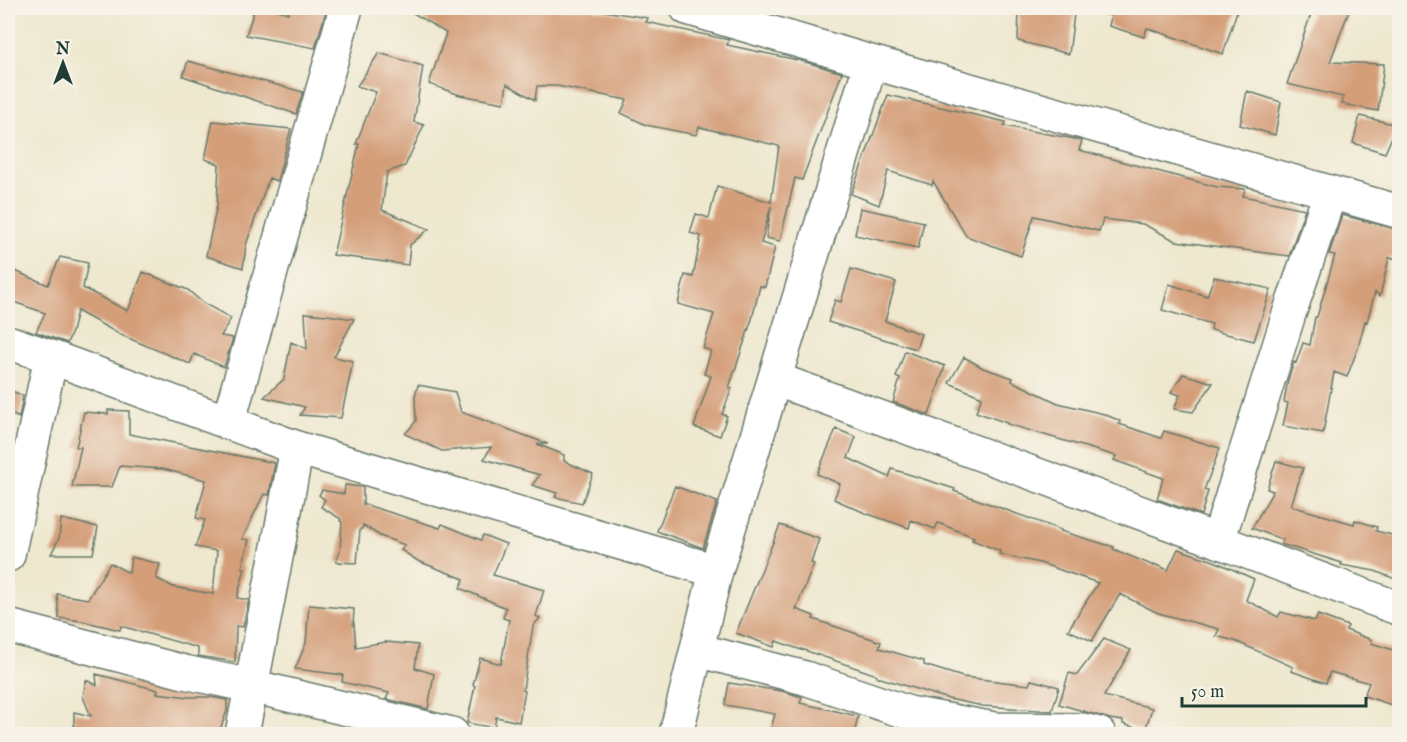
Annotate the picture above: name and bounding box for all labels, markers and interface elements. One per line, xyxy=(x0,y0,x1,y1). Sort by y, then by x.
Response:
north arrow xyxy=(33,33,93,93)
text: N xyxy=(55,40,70,60)
scale bar xyxy=(1182,670,1366,708)
text: 50 m xyxy=(1191,681,1224,704)

